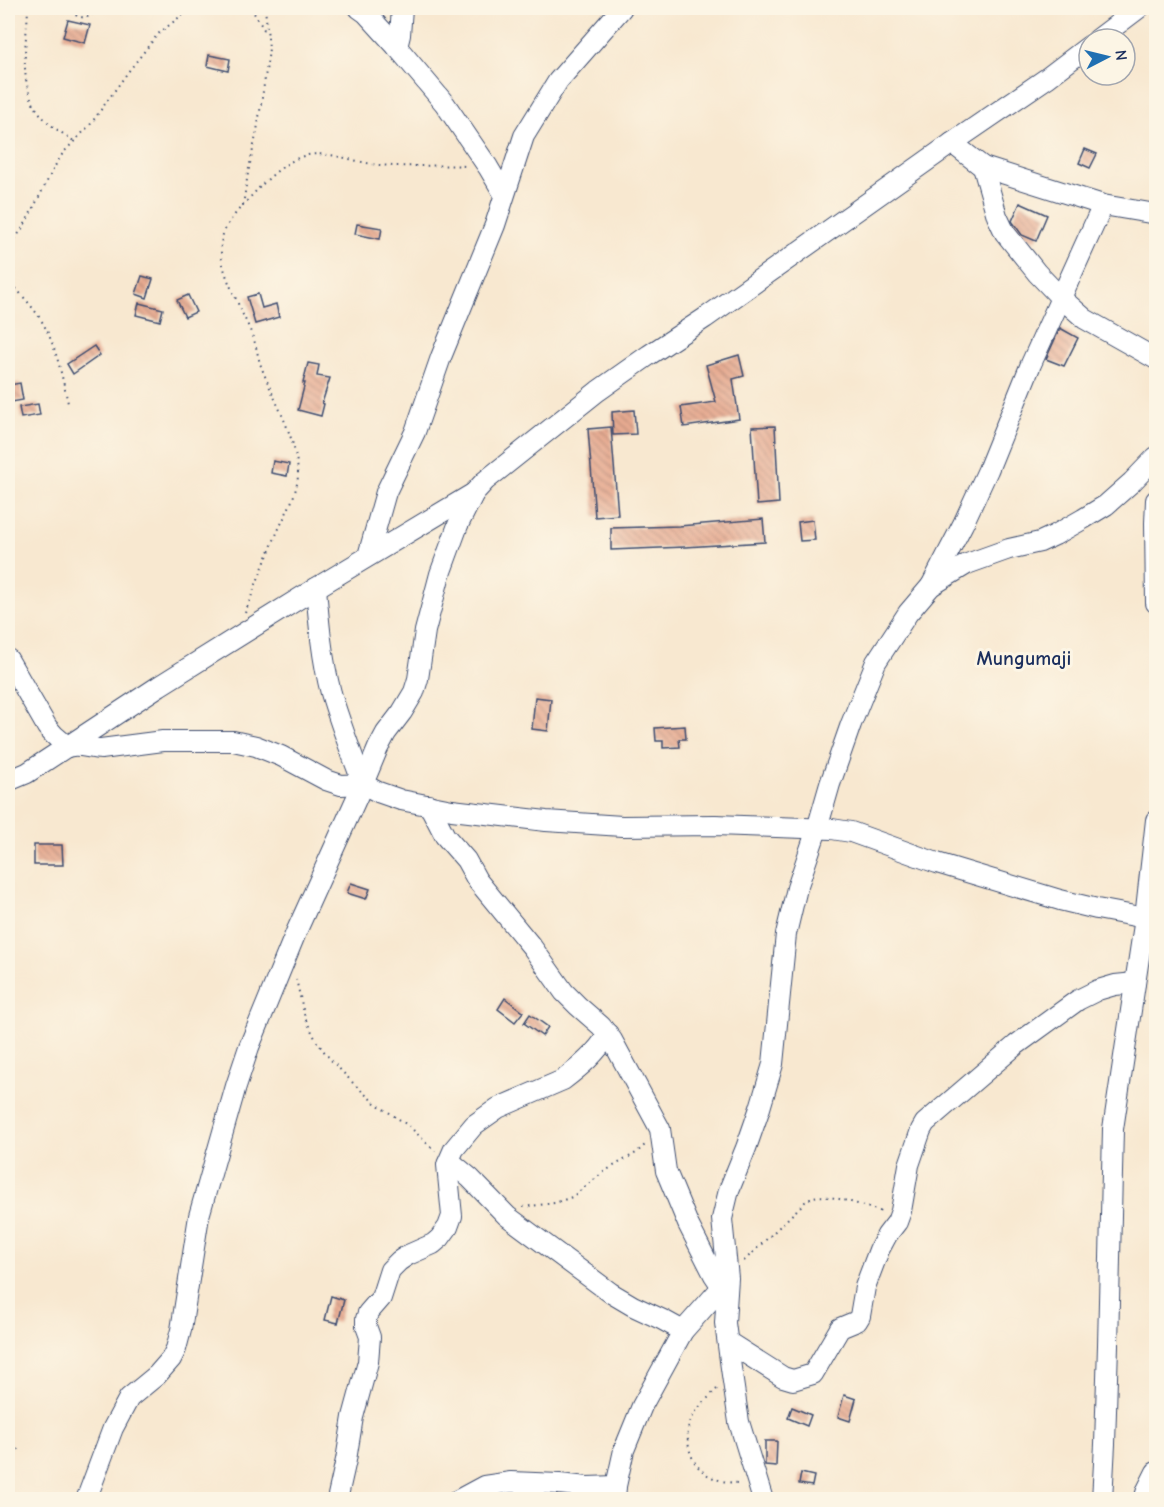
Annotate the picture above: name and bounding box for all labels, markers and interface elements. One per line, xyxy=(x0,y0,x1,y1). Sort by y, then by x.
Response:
north arrow xyxy=(1077,27,1137,87)
text: N xyxy=(1111,49,1130,62)
district label: Mungumaji xyxy=(977,647,1071,670)

